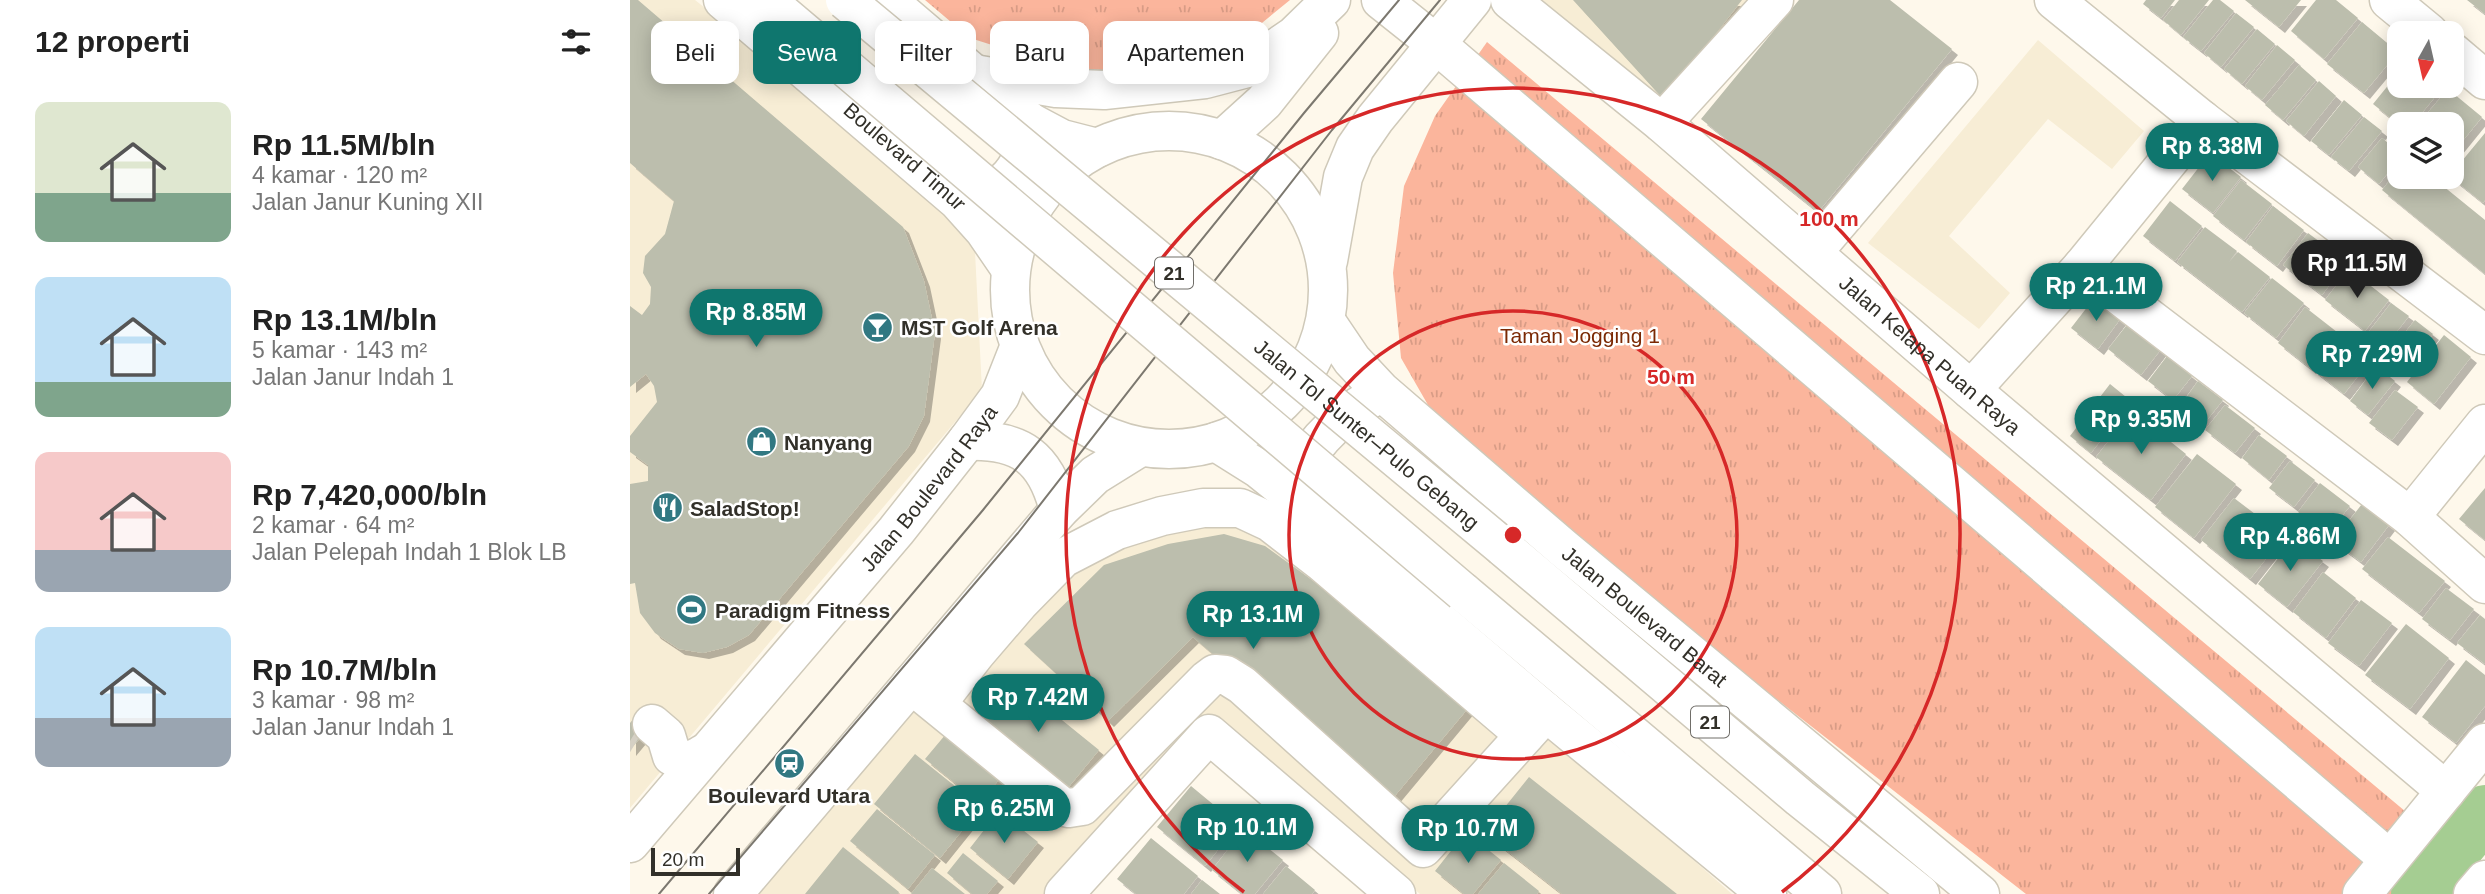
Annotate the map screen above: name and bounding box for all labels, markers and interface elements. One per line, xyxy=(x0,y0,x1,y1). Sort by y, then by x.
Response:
chip: Beli xyxy=(651,21,739,84)
chip: Sewa xyxy=(753,21,861,84)
chip: Filter xyxy=(875,21,976,84)
chip: Baru xyxy=(990,21,1089,84)
chip: Apartemen xyxy=(1103,21,1269,84)
north arrow xyxy=(2387,21,2464,98)
map controls xyxy=(2387,21,2464,189)
icon: filters xyxy=(557,23,595,61)
text: 12 properti xyxy=(35,25,190,58)
street label: Boulevard Timur xyxy=(840,98,971,214)
button: layers xyxy=(2387,112,2464,189)
pin: Rp 8.38M xyxy=(2140,124,2284,183)
text: Rp 11.5M/bln xyxy=(252,128,435,161)
icon: home xyxy=(91,130,175,214)
text: Rp 8.38M xyxy=(2162,133,2262,159)
text: 4 kamar · 120 m² xyxy=(252,162,427,188)
text: Jalan Janur Kuning XII xyxy=(252,189,483,215)
text: 100 m xyxy=(1799,207,1859,230)
pin: Rp 11.5M xyxy=(2285,240,2429,300)
text: Rp 11.5M xyxy=(2307,250,2407,276)
road number: 21 xyxy=(1155,258,1193,288)
pin: Rp 21.1M xyxy=(2024,264,2168,323)
street label: Jalan Kelapa Puan Raya xyxy=(1835,270,2026,439)
text: Rp 21.1M xyxy=(2046,273,2146,299)
pin: Rp 8.85M xyxy=(684,290,828,349)
text: Rp 8.85M xyxy=(706,299,806,325)
text: Rp 13.1M/bln xyxy=(252,303,437,336)
icon: home xyxy=(91,305,175,389)
bar icon: MST Golf Arena xyxy=(861,310,895,344)
place label: MST Golf Arena xyxy=(901,316,1058,339)
park label: Taman Jogging 1 xyxy=(1500,324,1660,347)
pin: Rp 7.29M xyxy=(2300,332,2444,391)
street label: Jalan Tol Sunter–Pulo Gebang xyxy=(1250,334,1484,534)
text: 5 kamar · 143 m² xyxy=(252,337,427,363)
text: Rp 7.29M xyxy=(2322,341,2422,367)
text: Jalan Janur Indah 1 xyxy=(252,364,454,390)
text: 50 m xyxy=(1647,365,1695,388)
pin: Rp 9.35M xyxy=(2069,396,2213,456)
street label: Jalan Boulevard Raya xyxy=(856,400,1001,576)
text: Rp 9.35M xyxy=(2091,406,2191,432)
shop icon: Nanyang xyxy=(744,425,778,459)
place label: Nanyang xyxy=(784,431,873,454)
text: Rp 7,420,000/bln xyxy=(252,478,487,511)
icon: home xyxy=(91,480,175,564)
restaurant icon: SaladStop! xyxy=(650,491,684,525)
place label: SaladStop! xyxy=(690,497,800,520)
text: 2 kamar · 64 m² xyxy=(252,512,414,538)
pin: Rp 4.86M xyxy=(2218,514,2362,573)
centre of rings xyxy=(1501,523,1525,547)
text: Rp 4.86M xyxy=(2240,523,2340,549)
text: Jalan Pelepah Indah 1 Blok LB xyxy=(252,539,567,565)
street label: Jalan Boulevard Barat xyxy=(1558,541,1732,691)
pin: Rp 13.1M xyxy=(1181,592,1325,651)
sports icon: Paradigm Fitness xyxy=(675,593,709,627)
place label: Paradigm Fitness xyxy=(715,599,890,622)
text: Rp 13.1M xyxy=(1203,601,1303,627)
text: Rp 10.7M/bln xyxy=(252,653,437,686)
icon: home xyxy=(91,655,175,739)
pin: Rp 7.42M xyxy=(966,674,1110,734)
text: Rp 7.42M xyxy=(988,684,1088,710)
text: 3 kamar · 98 m² xyxy=(252,687,414,713)
road number: 21 xyxy=(1691,706,1729,737)
text: Jalan Janur Indah 1 xyxy=(252,714,454,740)
station icon: Boulevard Utara xyxy=(772,746,806,780)
place label: Boulevard Utara xyxy=(708,784,870,807)
pin: Rp 6.25M xyxy=(932,786,1076,845)
text: Rp 6.25M xyxy=(954,795,1054,821)
pin: Rp 10.1M xyxy=(1175,804,1319,864)
pin: Rp 10.7M xyxy=(1396,806,1540,865)
text: Rp 10.1M xyxy=(1197,814,1297,840)
text: Rp 10.7M xyxy=(1418,815,1518,841)
scale bar xyxy=(651,845,740,877)
text: 20 m xyxy=(662,849,704,870)

